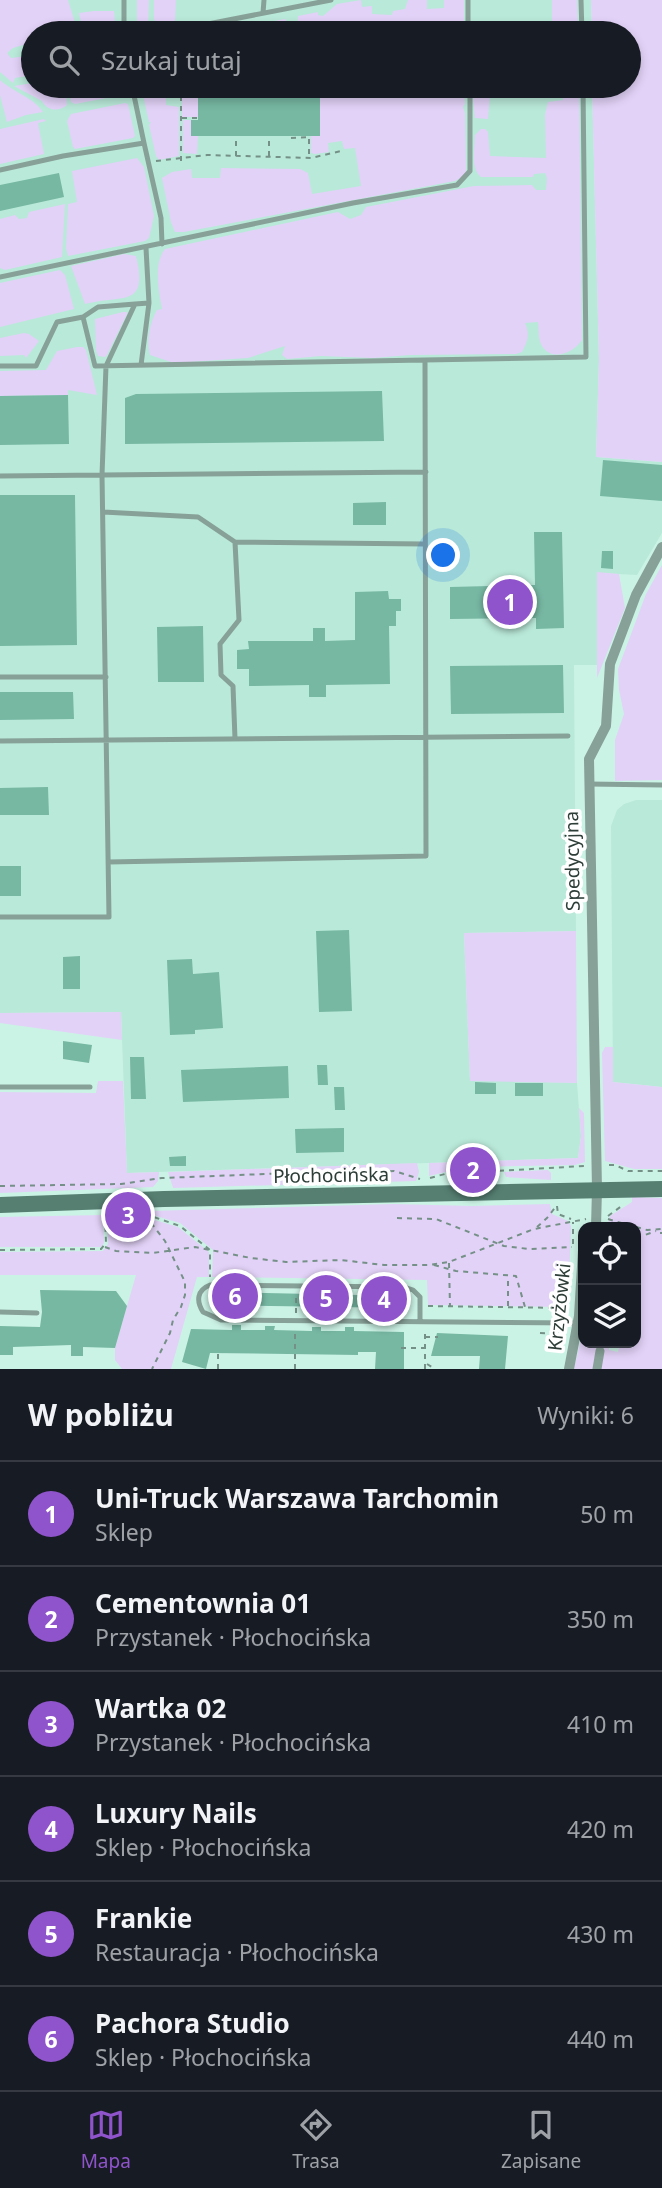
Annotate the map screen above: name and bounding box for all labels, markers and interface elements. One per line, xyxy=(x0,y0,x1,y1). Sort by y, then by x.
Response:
search box xyxy=(21,21,641,98)
icon: search xyxy=(45,41,83,79)
text: Szukaj tutaj xyxy=(101,42,242,78)
your location xyxy=(426,538,460,572)
pin: 1 xyxy=(487,576,533,628)
street label: Spedycyjna xyxy=(558,811,586,911)
pin: 2 xyxy=(450,1144,496,1196)
street label: Płochocińska xyxy=(273,1161,389,1189)
pin: 3 xyxy=(105,1189,151,1241)
map controls xyxy=(578,1222,641,1348)
button: locate xyxy=(578,1222,641,1285)
street label: Krzyżówki xyxy=(541,1262,577,1352)
pin: 6 xyxy=(212,1270,258,1322)
pin: 5 xyxy=(303,1272,349,1324)
pin: 4 xyxy=(361,1273,407,1325)
button: layers xyxy=(578,1285,641,1348)
text: W pobliżu xyxy=(28,1394,174,1435)
text: Wyniki: 6 xyxy=(537,1399,634,1431)
text: Uni-Truck Warszawa Tarchomin xyxy=(95,1480,499,1516)
text: 1 xyxy=(44,1498,58,1530)
text: 50 m xyxy=(580,1498,634,1530)
text: Sklep xyxy=(95,1516,153,1548)
text: Cementownia 01 xyxy=(95,1585,311,1621)
text: 2 xyxy=(44,1603,58,1635)
text: 350 m xyxy=(567,1603,634,1635)
text: Przystanek · Płochocińska xyxy=(95,1621,371,1653)
text: Wartka 02 xyxy=(95,1690,226,1726)
text: 3 xyxy=(44,1708,58,1740)
text: 410 m xyxy=(567,1708,634,1740)
text: Przystanek · Płochocińska xyxy=(95,1726,371,1758)
text: Luxury Nails xyxy=(95,1795,257,1831)
text: 4 xyxy=(44,1813,58,1845)
text: 420 m xyxy=(567,1813,634,1845)
text: Sklep · Płochocińska xyxy=(95,1831,311,1863)
text: Frankie xyxy=(95,1900,192,1936)
text: 5 xyxy=(44,1918,58,1950)
text: 430 m xyxy=(567,1918,634,1950)
text: Restauracja · Płochocińska xyxy=(95,1936,379,1968)
text: Pachora Studio xyxy=(95,2005,290,2041)
text: 6 xyxy=(44,2023,58,2055)
text: 440 m xyxy=(567,2023,634,2055)
text: Sklep · Płochocińska xyxy=(95,2041,311,2073)
tab: Mapa xyxy=(81,2106,131,2174)
tab: Trasa xyxy=(292,2106,340,2174)
tab: Zapisane xyxy=(501,2106,581,2174)

